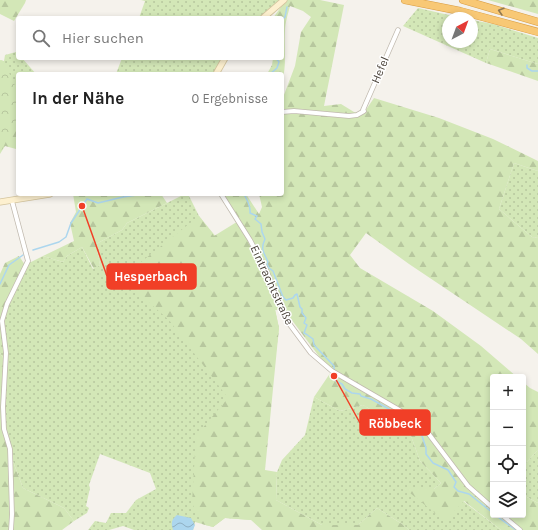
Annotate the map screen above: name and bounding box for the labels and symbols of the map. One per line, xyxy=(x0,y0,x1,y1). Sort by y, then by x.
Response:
one-way arrow xyxy=(497,7,504,15)
north arrow xyxy=(442,12,478,48)
street label: Hefel xyxy=(368,54,392,86)
street label: Eintrachtstraße xyxy=(247,243,297,327)
callout: Hesperbach xyxy=(107,264,196,289)
text: Hesperbach xyxy=(114,269,188,284)
callout: Röbbeck xyxy=(360,410,430,435)
text: Röbbeck xyxy=(368,416,422,431)

